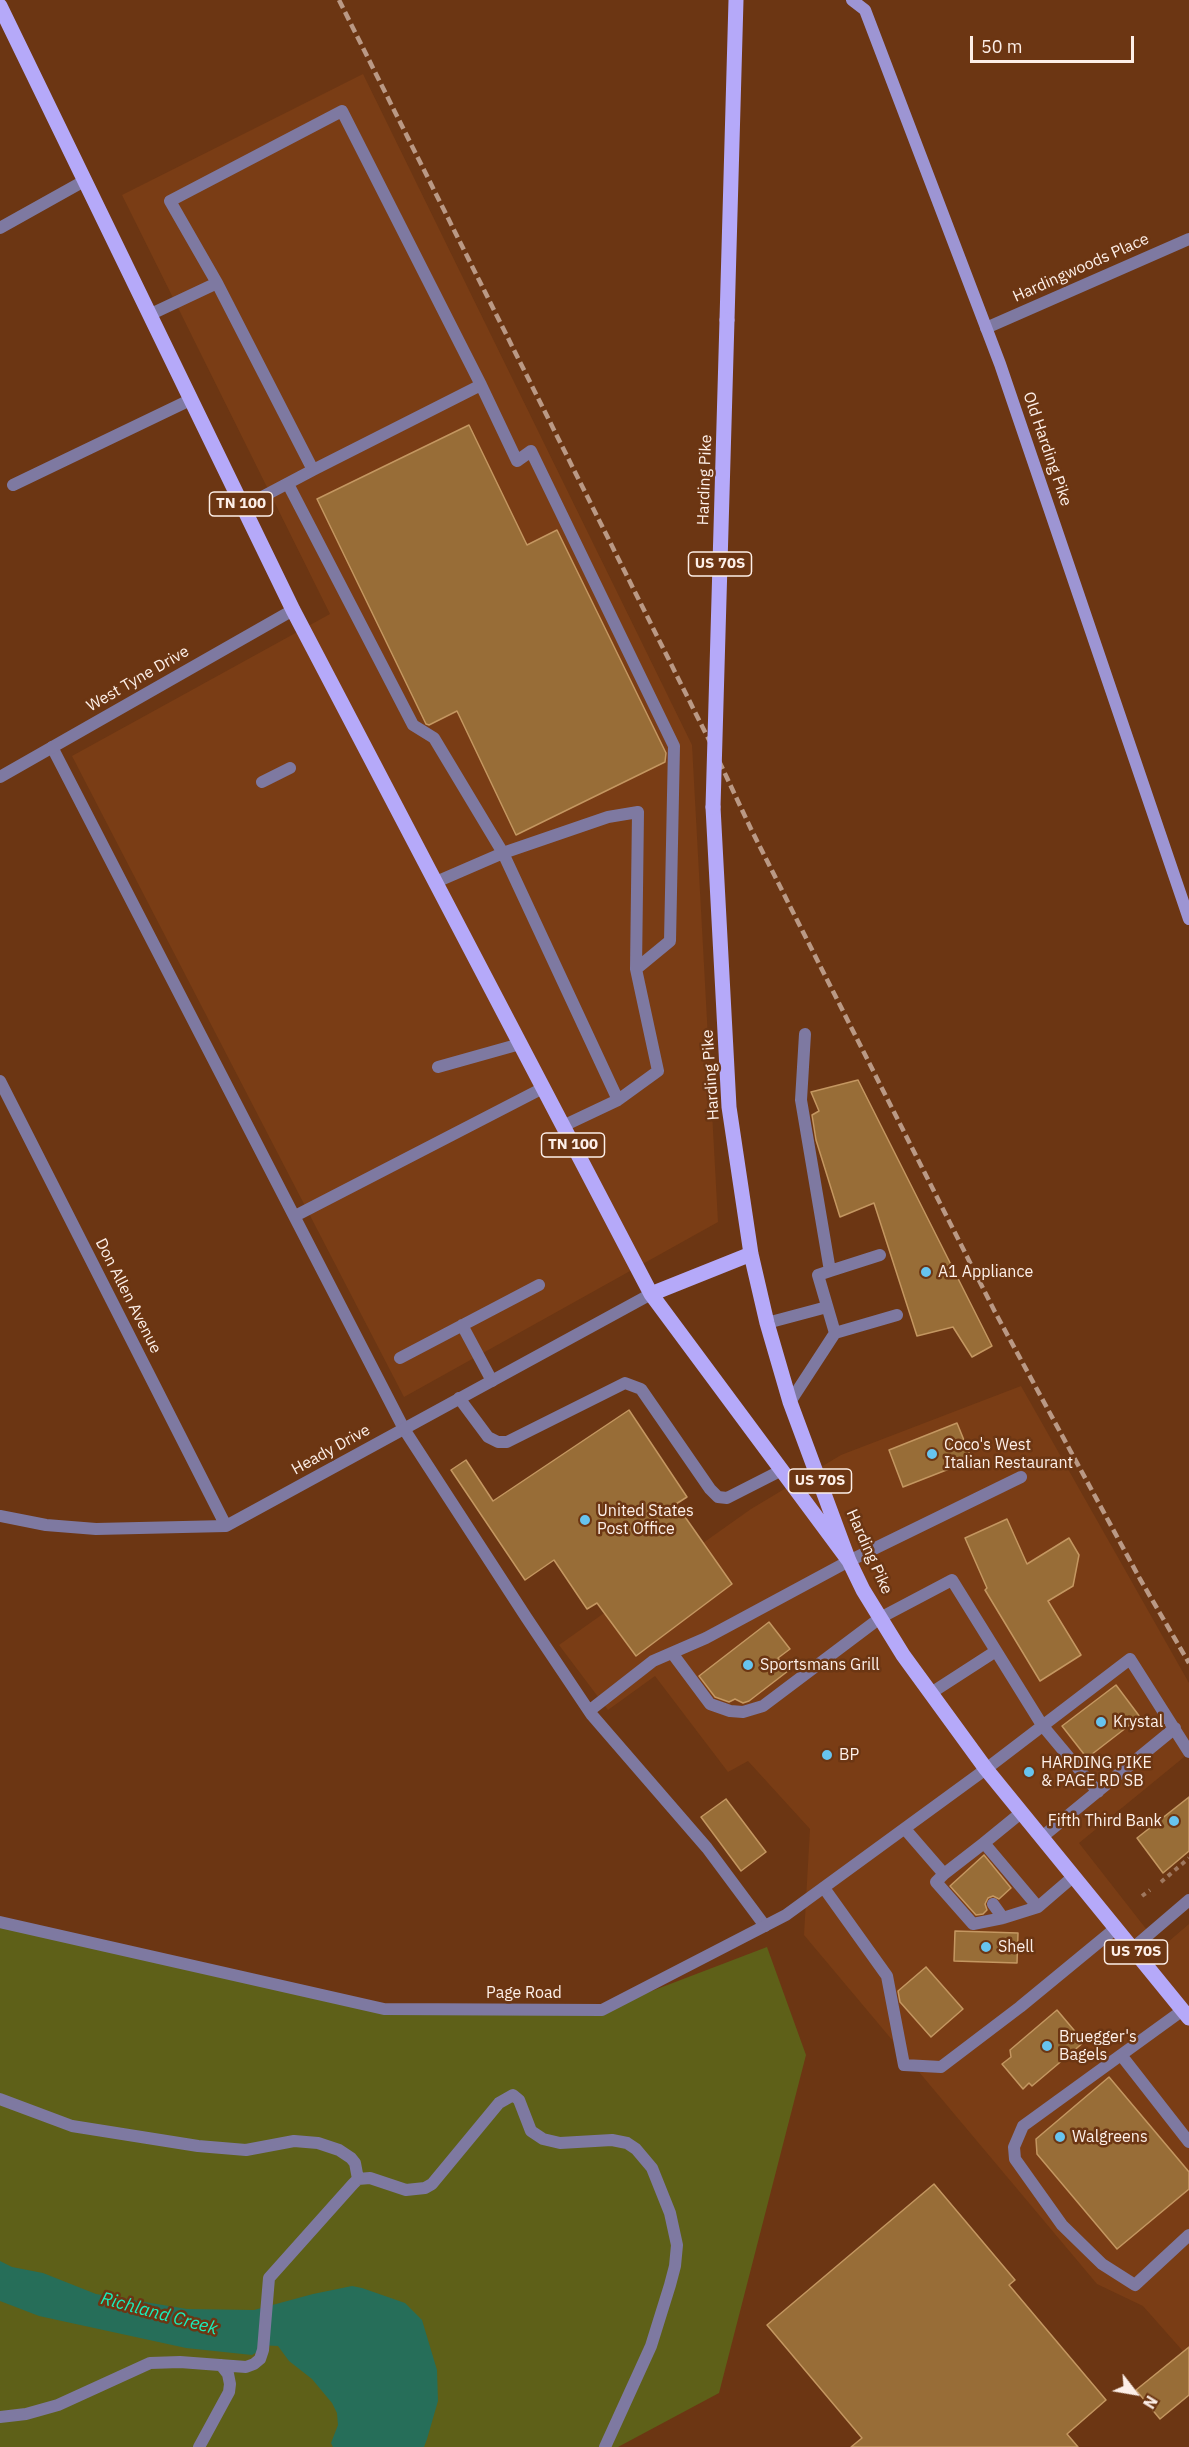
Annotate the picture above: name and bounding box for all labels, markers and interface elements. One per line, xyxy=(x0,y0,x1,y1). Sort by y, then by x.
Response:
scale bar xyxy=(973,24,1136,62)
text: 50 m xyxy=(981,35,1023,58)
street label: Hardingwoods Place xyxy=(1010,229,1152,307)
street label: Old Harding Pike xyxy=(1018,389,1076,509)
street label: Harding Pike xyxy=(694,434,716,526)
road number: TN 100 xyxy=(210,492,272,516)
road number: US 70S xyxy=(688,552,752,576)
street label: West Tyne Drive xyxy=(83,642,193,716)
street label: Harding Pike xyxy=(698,1029,724,1121)
road number: TN 100 xyxy=(542,1133,604,1157)
street label: Don Allen Avenue xyxy=(91,1235,165,1357)
place label: A1 Appliance xyxy=(938,1262,1033,1282)
marker: A1 Appliance xyxy=(919,1265,933,1279)
street label: Heady Drive xyxy=(288,1421,374,1479)
place label: Coco's West Italian Restaurant xyxy=(944,1435,1073,1473)
marker: Coco's West Italian Restaurant xyxy=(925,1447,939,1461)
road number: US 70S xyxy=(788,1469,852,1493)
place label: United States Post Office xyxy=(597,1501,694,1539)
street label: Harding Pike xyxy=(842,1507,896,1597)
marker: United States Post Office xyxy=(578,1513,592,1527)
place label: Sportsmans Grill xyxy=(760,1655,880,1675)
marker: Sportsmans Grill xyxy=(741,1658,755,1672)
place label: Krystal xyxy=(1113,1712,1163,1732)
marker: Krystal xyxy=(1094,1715,1108,1729)
place label: BP xyxy=(839,1745,859,1765)
marker: BP xyxy=(820,1748,834,1762)
place label: HARDING PIKE & PAGE RD SB xyxy=(1041,1753,1152,1791)
marker: HARDING PIKE & PAGE RD SB xyxy=(1022,1765,1036,1779)
place label: Fifth Third Bank xyxy=(1048,1811,1162,1831)
marker: Fifth Third Bank xyxy=(1167,1814,1181,1828)
place label: Shell xyxy=(998,1937,1034,1957)
marker: Shell xyxy=(979,1940,993,1954)
road number: US 70S xyxy=(1104,1940,1168,1964)
street label: Page Road xyxy=(486,1983,562,2003)
place label: Bruegger's Bagels xyxy=(1059,2027,1137,2065)
marker: Bruegger's Bagels xyxy=(1040,2039,1054,2053)
place label: Walgreens xyxy=(1072,2127,1148,2147)
marker: Walgreens xyxy=(1053,2130,1067,2144)
water label: Richland Creek xyxy=(98,2288,220,2340)
north arrow xyxy=(1105,2363,1165,2423)
text: N xyxy=(1139,2392,1162,2412)

